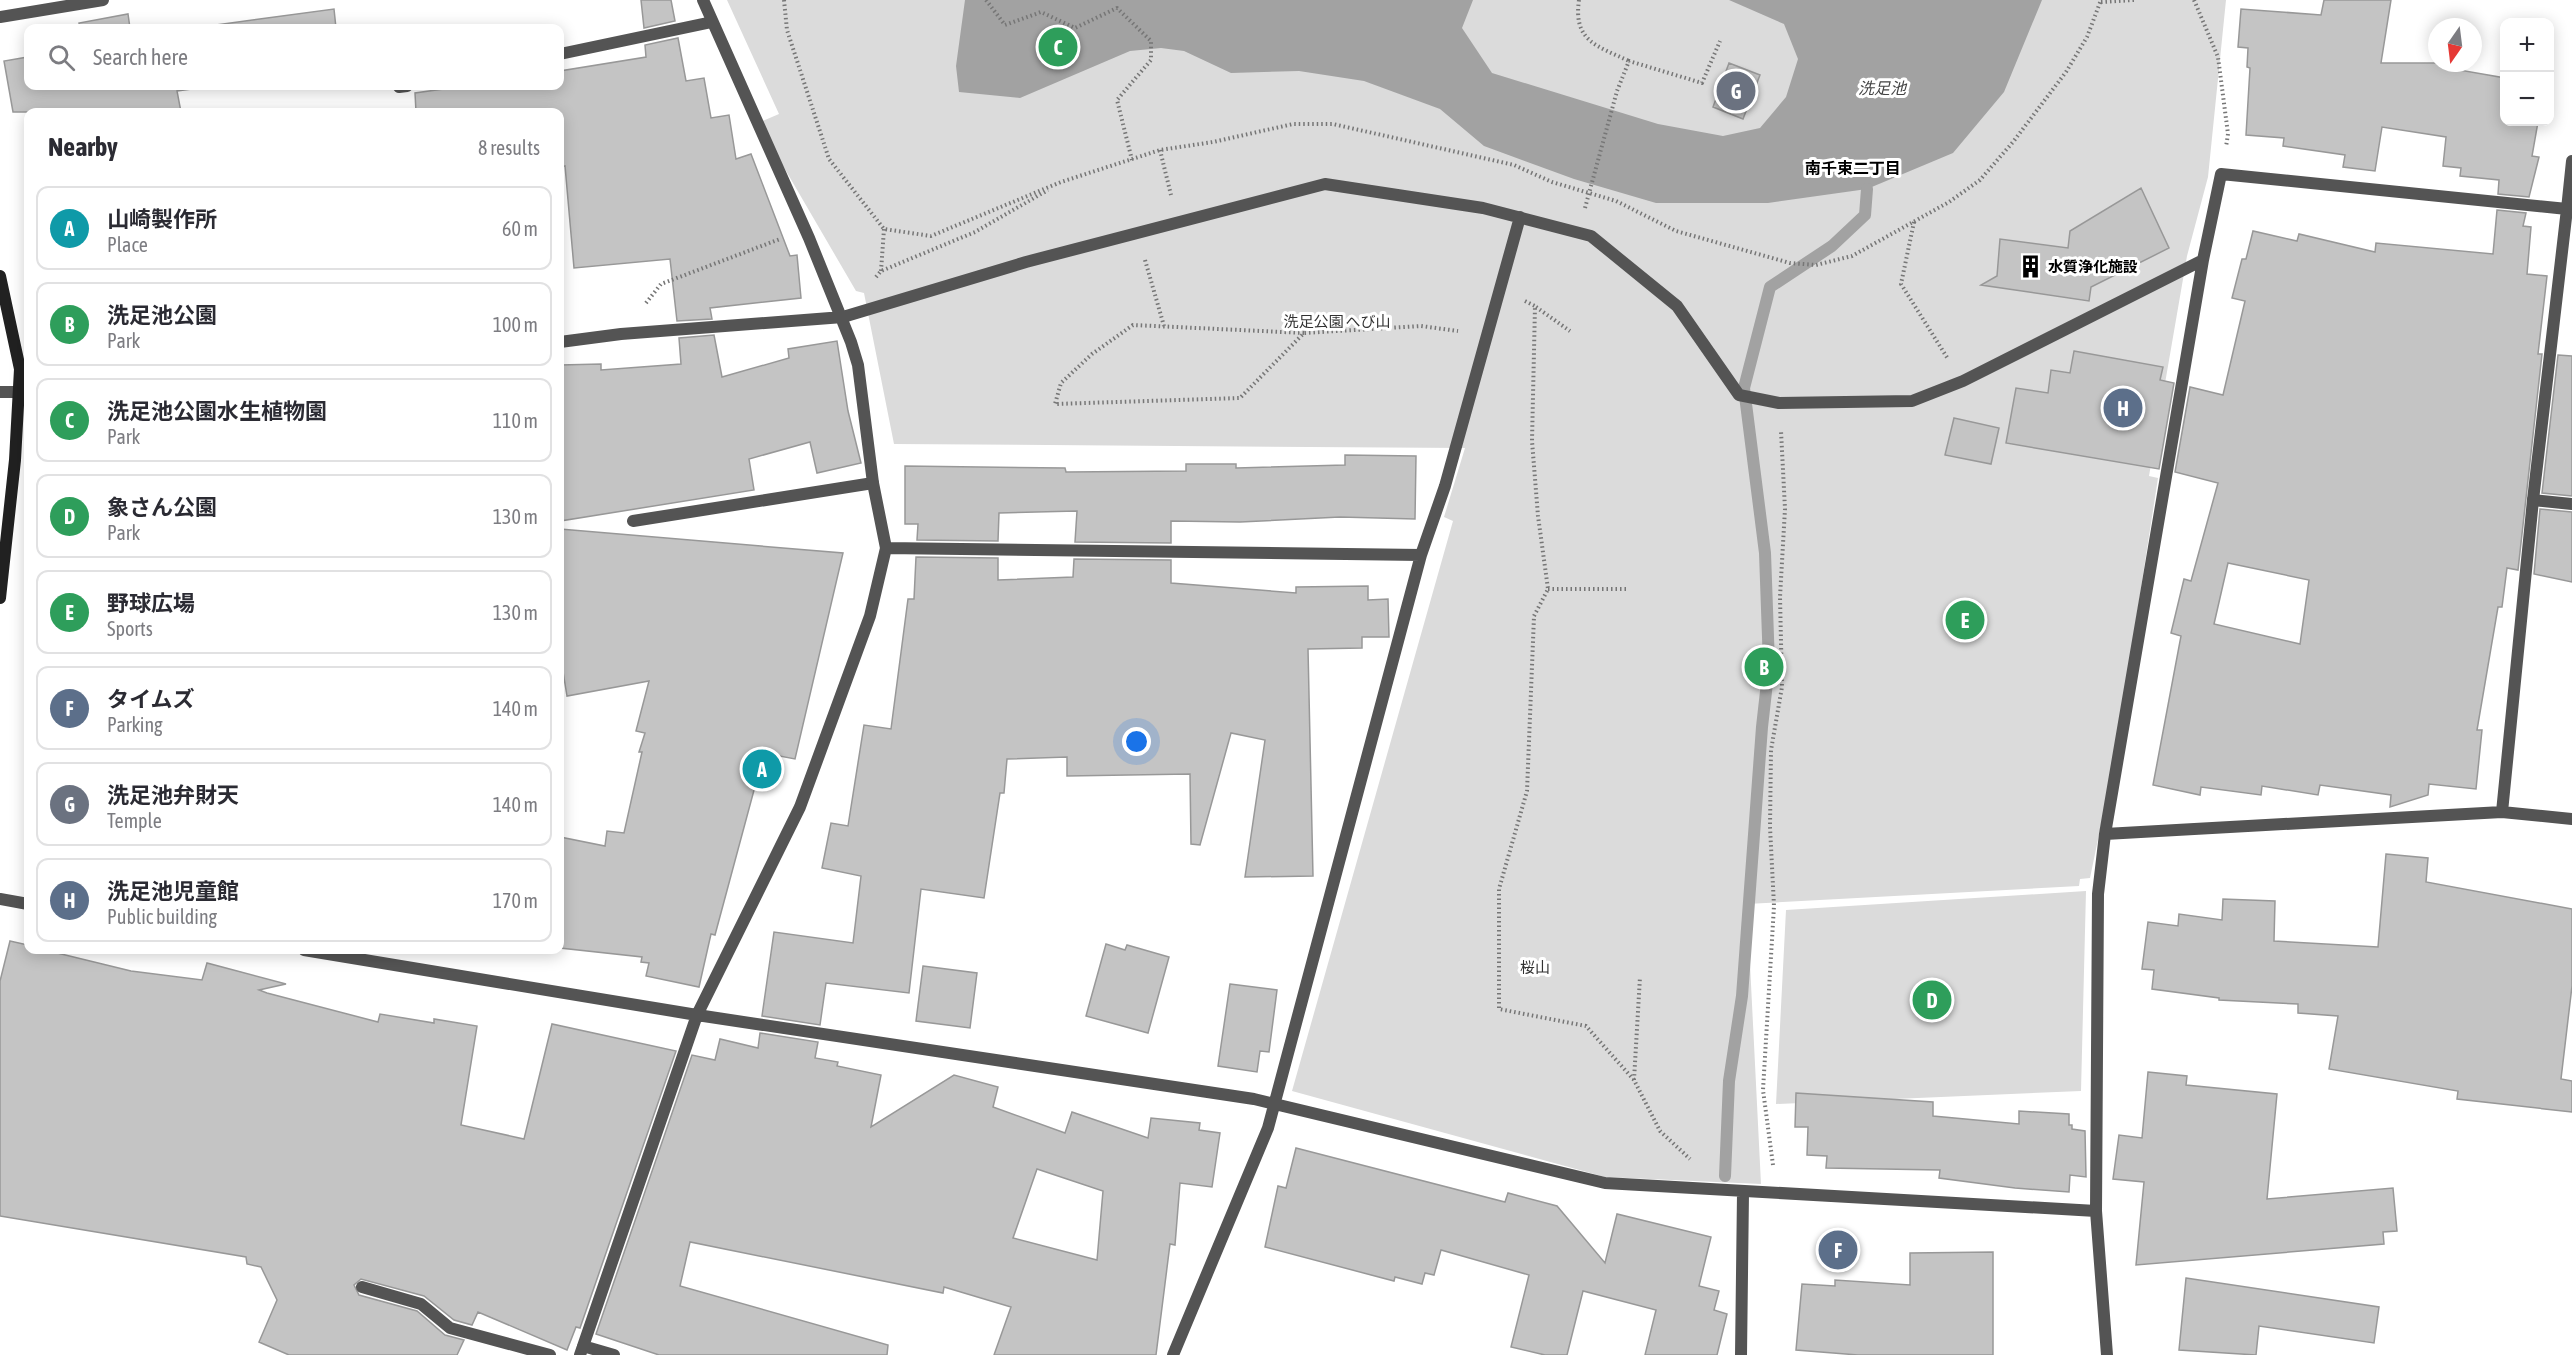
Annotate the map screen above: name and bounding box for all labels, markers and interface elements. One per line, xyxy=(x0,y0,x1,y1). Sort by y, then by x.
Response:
north arrow xyxy=(2428,18,2482,72)
map controls xyxy=(2500,18,2554,126)
button: + xyxy=(2500,18,2554,72)
search box xyxy=(24,24,564,90)
pin: C xyxy=(1038,24,1078,70)
icon: search xyxy=(45,41,78,74)
text: Search here xyxy=(93,44,188,70)
pin: G xyxy=(1716,68,1756,113)
button: − xyxy=(2500,72,2554,126)
water label: 洗足池 xyxy=(1858,79,1908,97)
text: Nearby xyxy=(48,132,118,162)
text: 8 results xyxy=(478,136,540,159)
district label: 南千束二丁目 xyxy=(1805,159,1901,177)
text: 山崎製作所 xyxy=(107,206,217,232)
text: A xyxy=(65,217,74,240)
text: 60 m xyxy=(502,217,538,240)
text: Place xyxy=(107,233,148,256)
building icon: 水質浄化施設 xyxy=(2017,254,2043,280)
place label: 水質浄化施設 xyxy=(2048,258,2138,275)
text: 洗足池公園 xyxy=(107,302,217,328)
text: B xyxy=(65,313,74,336)
text: 100 m xyxy=(493,313,538,336)
park label: 洗足公園 へび山 xyxy=(1283,313,1391,330)
text: Park xyxy=(107,329,140,352)
pin: H xyxy=(2104,386,2142,430)
text: 洗足池公園水生植物園 xyxy=(107,398,327,424)
text: C xyxy=(65,409,74,432)
text: 110 m xyxy=(493,409,538,432)
text: Park xyxy=(107,425,140,448)
text: 象さん公園 xyxy=(107,494,217,520)
text: D xyxy=(64,505,75,528)
text: 130 m xyxy=(493,505,538,528)
text: Park xyxy=(107,521,140,544)
text: 野球広場 xyxy=(107,590,195,616)
pin: E xyxy=(1946,598,1984,642)
text: E xyxy=(65,601,74,624)
text: 130 m xyxy=(493,601,538,624)
text: Sports xyxy=(107,617,153,640)
pin: B xyxy=(1744,644,1784,690)
text: タイムズ xyxy=(107,686,195,712)
text: F xyxy=(65,697,74,720)
text: 140 m xyxy=(493,697,538,720)
text: Parking xyxy=(107,713,163,736)
your location xyxy=(1122,727,1151,756)
pin: A xyxy=(742,746,782,792)
text: 洗足池弁財天 xyxy=(107,782,239,808)
text: G xyxy=(64,793,75,816)
text: 140 m xyxy=(493,793,538,816)
text: Temple xyxy=(107,809,162,832)
text: 洗足池児童館 xyxy=(107,878,239,904)
text: H xyxy=(64,889,75,912)
text: 170 m xyxy=(493,889,538,912)
text: Public building xyxy=(107,905,217,928)
park label: 桜山 xyxy=(1520,959,1550,976)
pin: D xyxy=(1912,978,1952,1022)
pin: F xyxy=(1818,1228,1858,1272)

